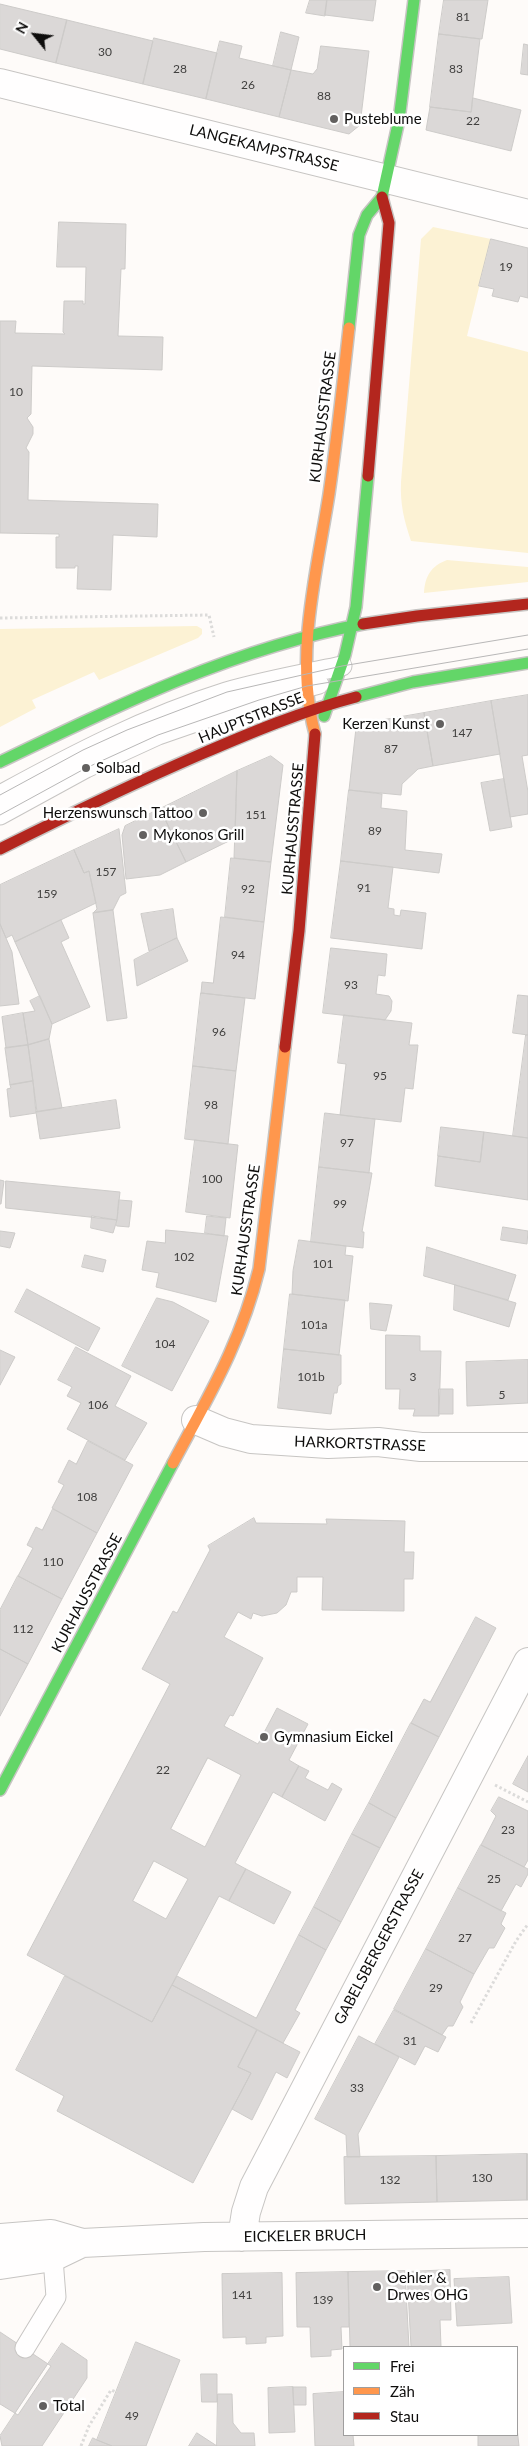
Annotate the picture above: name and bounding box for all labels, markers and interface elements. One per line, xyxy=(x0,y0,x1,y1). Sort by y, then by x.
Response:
north arrow xyxy=(10,10,60,60)
house number: 81 xyxy=(456,10,470,24)
text: N xyxy=(11,19,31,36)
house number: 30 xyxy=(98,45,112,59)
house number: 28 xyxy=(173,62,187,76)
house number: 83 xyxy=(449,62,463,76)
house number: 26 xyxy=(241,78,255,92)
house number: 88 xyxy=(317,89,331,103)
place label: Pusteblume xyxy=(344,110,422,128)
marker: Pusteblume xyxy=(328,113,340,125)
house number: 22 xyxy=(466,114,480,128)
street label: LANGEKAMPSTRASSE xyxy=(187,121,341,175)
house number: 19 xyxy=(499,260,513,274)
street label: KURHAUSSTRASSE xyxy=(306,350,340,484)
house number: 10 xyxy=(9,385,23,399)
street label: HAUPTSTRASSE xyxy=(196,689,306,747)
place label: Kerzen Kunst xyxy=(342,715,430,733)
marker: Kerzen Kunst xyxy=(434,718,446,730)
house number: 147 xyxy=(452,726,472,740)
house number: 87 xyxy=(384,742,398,756)
place label: Solbad xyxy=(96,759,140,777)
marker: Solbad xyxy=(80,762,92,774)
street label: KURHAUSSTRASSE xyxy=(278,762,308,896)
place label: Herzenswunsch Tattoo xyxy=(43,804,193,822)
marker: Herzenswunsch Tattoo xyxy=(197,807,209,819)
house number: 151 xyxy=(246,808,266,822)
house number: 89 xyxy=(368,824,382,838)
place label: Mykonos Grill xyxy=(153,826,244,844)
marker: Mykonos Grill xyxy=(137,829,149,841)
house number: 157 xyxy=(96,865,116,879)
house number: 91 xyxy=(357,881,371,895)
house number: 92 xyxy=(241,882,255,896)
house number: 159 xyxy=(37,887,57,901)
house number: 94 xyxy=(231,948,245,962)
house number: 93 xyxy=(344,978,358,992)
house number: 96 xyxy=(212,1025,226,1039)
house number: 95 xyxy=(373,1069,387,1083)
house number: 98 xyxy=(204,1098,218,1112)
house number: 97 xyxy=(340,1136,354,1150)
street label: KURHAUSSTRASSE xyxy=(228,1163,264,1297)
house number: 100 xyxy=(202,1172,222,1186)
house number: 99 xyxy=(333,1197,347,1211)
house number: 102 xyxy=(174,1250,194,1264)
house number: 101 xyxy=(313,1257,333,1271)
house number: 101a xyxy=(301,1318,327,1332)
house number: 104 xyxy=(155,1337,175,1351)
house number: 101b xyxy=(297,1370,325,1384)
house number: 3 xyxy=(410,1370,416,1384)
house number: 5 xyxy=(499,1388,505,1402)
house number: 106 xyxy=(88,1398,108,1412)
street label: HARKORTSTRASSE xyxy=(294,1433,426,1455)
house number: 108 xyxy=(77,1490,97,1504)
street label: KURHAUSSTRASSE xyxy=(48,1530,126,1656)
house number: 110 xyxy=(43,1555,63,1569)
house number: 112 xyxy=(13,1622,33,1636)
place label: Gymnasium Eickel xyxy=(274,1728,393,1746)
marker: Gymnasium Eickel xyxy=(258,1731,270,1743)
house number: 22 xyxy=(156,1763,170,1777)
house number: 23 xyxy=(501,1823,515,1837)
street label: GABELSBERGERSTRASSE xyxy=(330,1866,428,2028)
house number: 25 xyxy=(487,1872,501,1886)
house number: 27 xyxy=(458,1931,472,1945)
house number: 29 xyxy=(429,1981,443,1995)
house number: 31 xyxy=(403,2034,417,2048)
house number: 33 xyxy=(350,2081,364,2095)
house number: 130 xyxy=(472,2171,492,2185)
house number: 132 xyxy=(380,2173,400,2187)
street label: EICKELER BRUCH xyxy=(244,2226,366,2246)
place label: Oehler & Drwes OHG xyxy=(387,2269,468,2304)
marker: Oehler & Drwes OHG xyxy=(371,2281,383,2293)
house number: 141 xyxy=(232,2288,252,2302)
house number: 139 xyxy=(313,2293,333,2307)
legend xyxy=(343,2346,518,2436)
text: Frei xyxy=(390,2357,415,2375)
text: Zäh xyxy=(390,2382,415,2400)
place label: Total xyxy=(53,2397,85,2415)
marker: Total xyxy=(37,2400,49,2412)
text: Stau xyxy=(390,2407,419,2425)
house number: 49 xyxy=(125,2409,139,2423)

